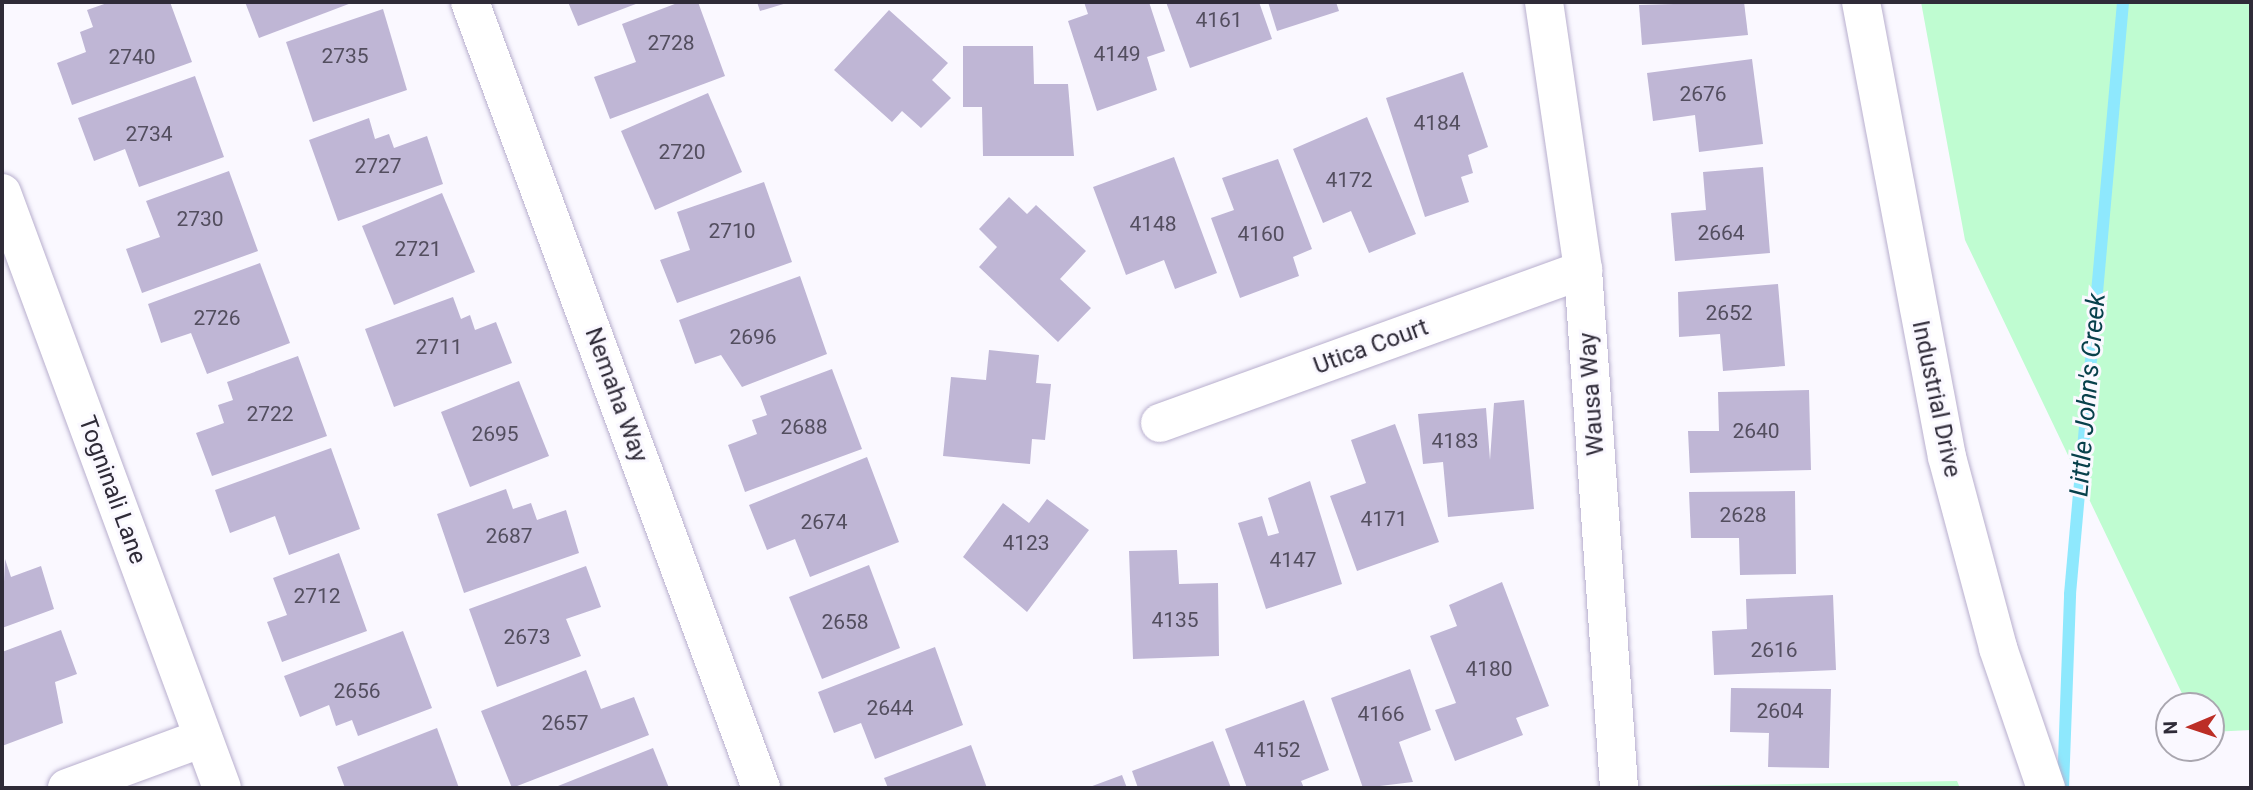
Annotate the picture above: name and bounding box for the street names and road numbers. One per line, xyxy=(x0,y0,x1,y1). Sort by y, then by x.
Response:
street label: Utica Court xyxy=(1310,313,1432,381)
street label: Industrial Drive xyxy=(1905,318,1967,480)
street label: Nemaha Way xyxy=(578,324,654,466)
street label: Wausa Way xyxy=(1573,331,1611,457)
street label: Togninali Lane xyxy=(72,412,152,568)

